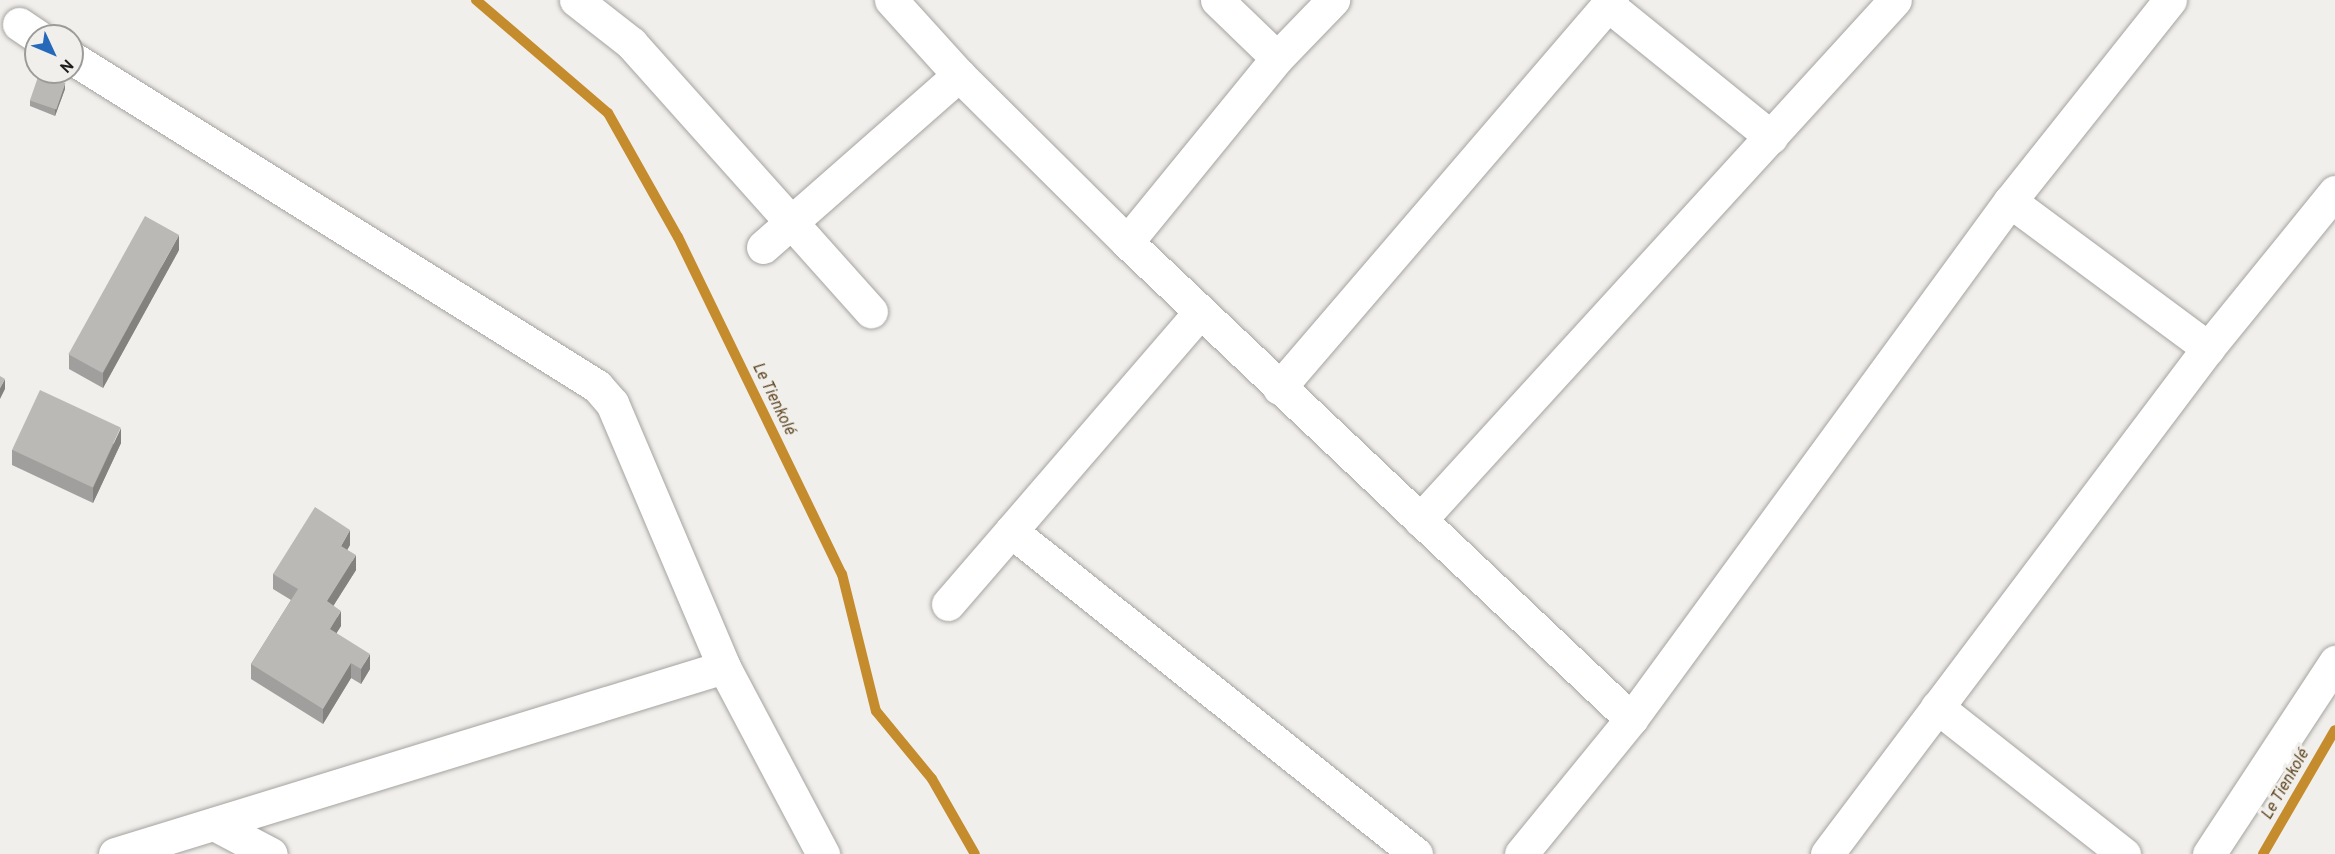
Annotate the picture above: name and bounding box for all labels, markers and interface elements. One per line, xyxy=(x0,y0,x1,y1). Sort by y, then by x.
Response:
north arrow xyxy=(24,24,84,84)
text: N xyxy=(54,54,77,76)
water label: Le Tienkolé xyxy=(747,359,799,439)
water label: Le Tienkolé xyxy=(2258,746,2314,824)

